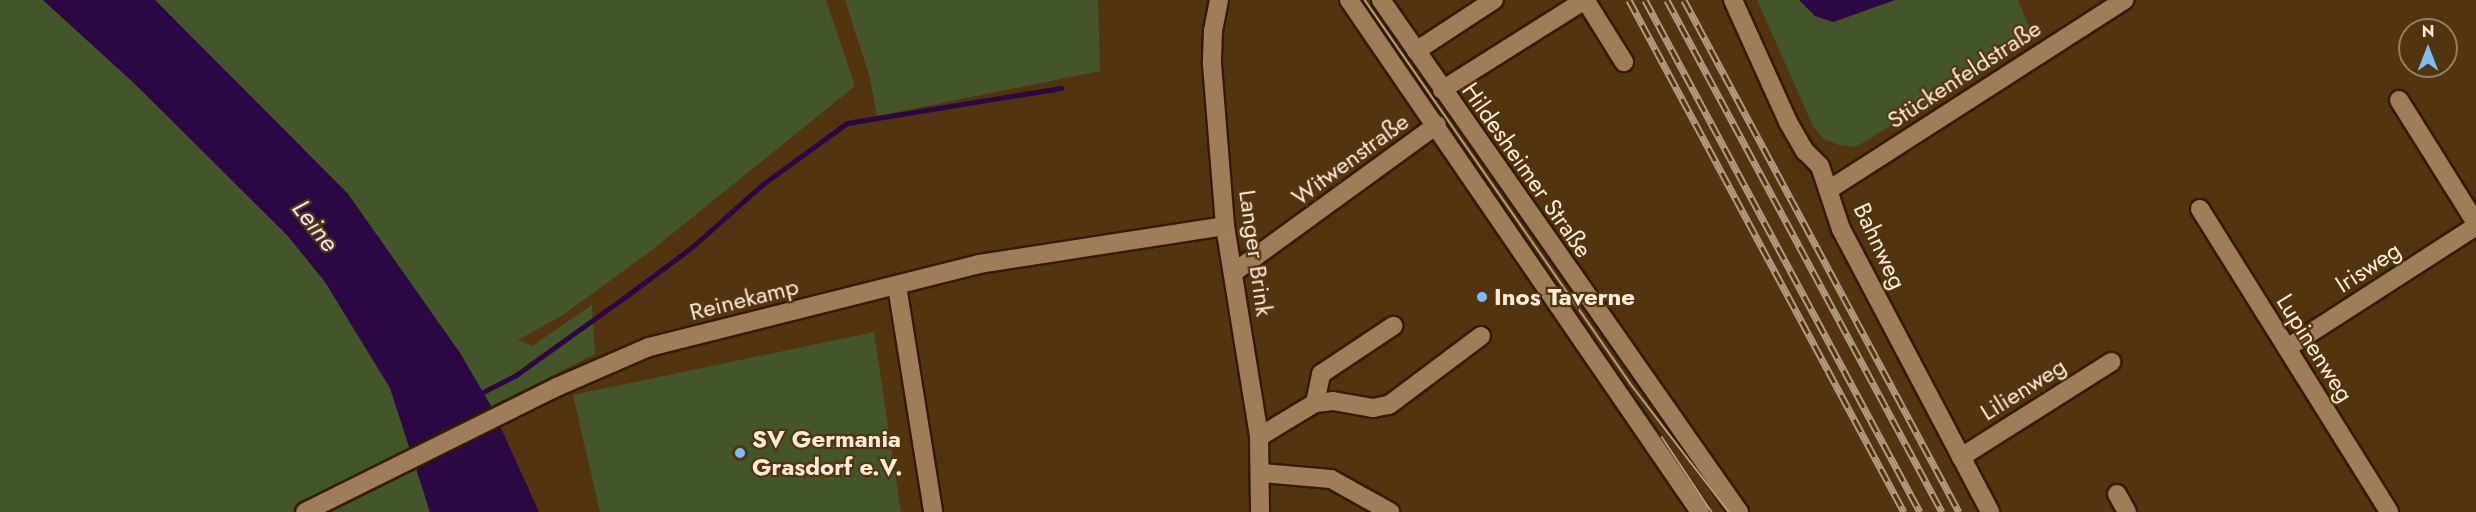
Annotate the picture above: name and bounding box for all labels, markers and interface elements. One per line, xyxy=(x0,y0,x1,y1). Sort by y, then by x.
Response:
street label: Stückenfeldstraße xyxy=(1882,14,2046,134)
north arrow xyxy=(2398,18,2458,78)
text: N xyxy=(2422,20,2434,43)
street label: Hildesheimer Straße xyxy=(1456,77,1598,263)
street label: Witwenstraße xyxy=(1286,107,1414,211)
street label: Langer Brink xyxy=(1233,188,1279,318)
water label: Leine xyxy=(285,194,345,258)
street label: Bahnweg xyxy=(1848,198,1912,294)
street label: Irisweg xyxy=(2330,235,2406,299)
street label: Reinekamp xyxy=(686,272,802,326)
place label: Inos Taverne xyxy=(1494,283,1635,311)
street label: Lupinenweg xyxy=(2270,289,2360,407)
marker: Inos Taverne xyxy=(1475,290,1489,304)
street label: Lilienweg xyxy=(1975,351,2071,427)
place label: SV Germania Grasdorf e.V. xyxy=(752,425,903,481)
marker: SV Germania Grasdorf e.V. xyxy=(733,446,747,460)

